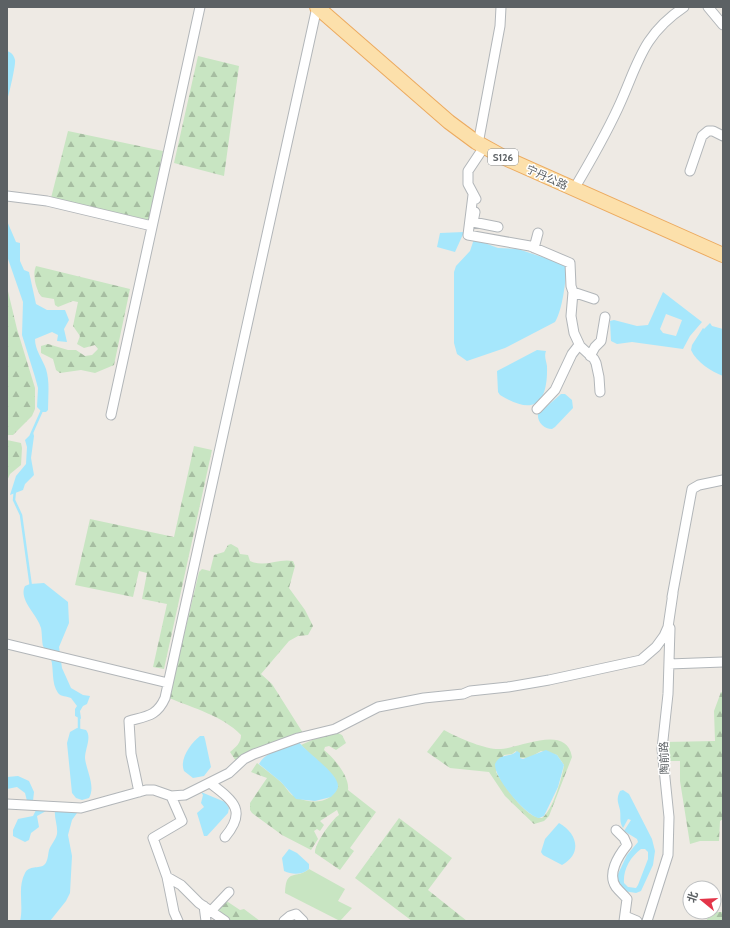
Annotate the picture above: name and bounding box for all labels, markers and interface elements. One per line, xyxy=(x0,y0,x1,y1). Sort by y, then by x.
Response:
road number: S126 xyxy=(488,149,518,165)
street label: 宁丹公路 xyxy=(524,162,570,192)
street label: 陶前路 xyxy=(656,741,672,775)
north arrow xyxy=(682,880,722,920)
text: 北 xyxy=(684,890,701,904)

